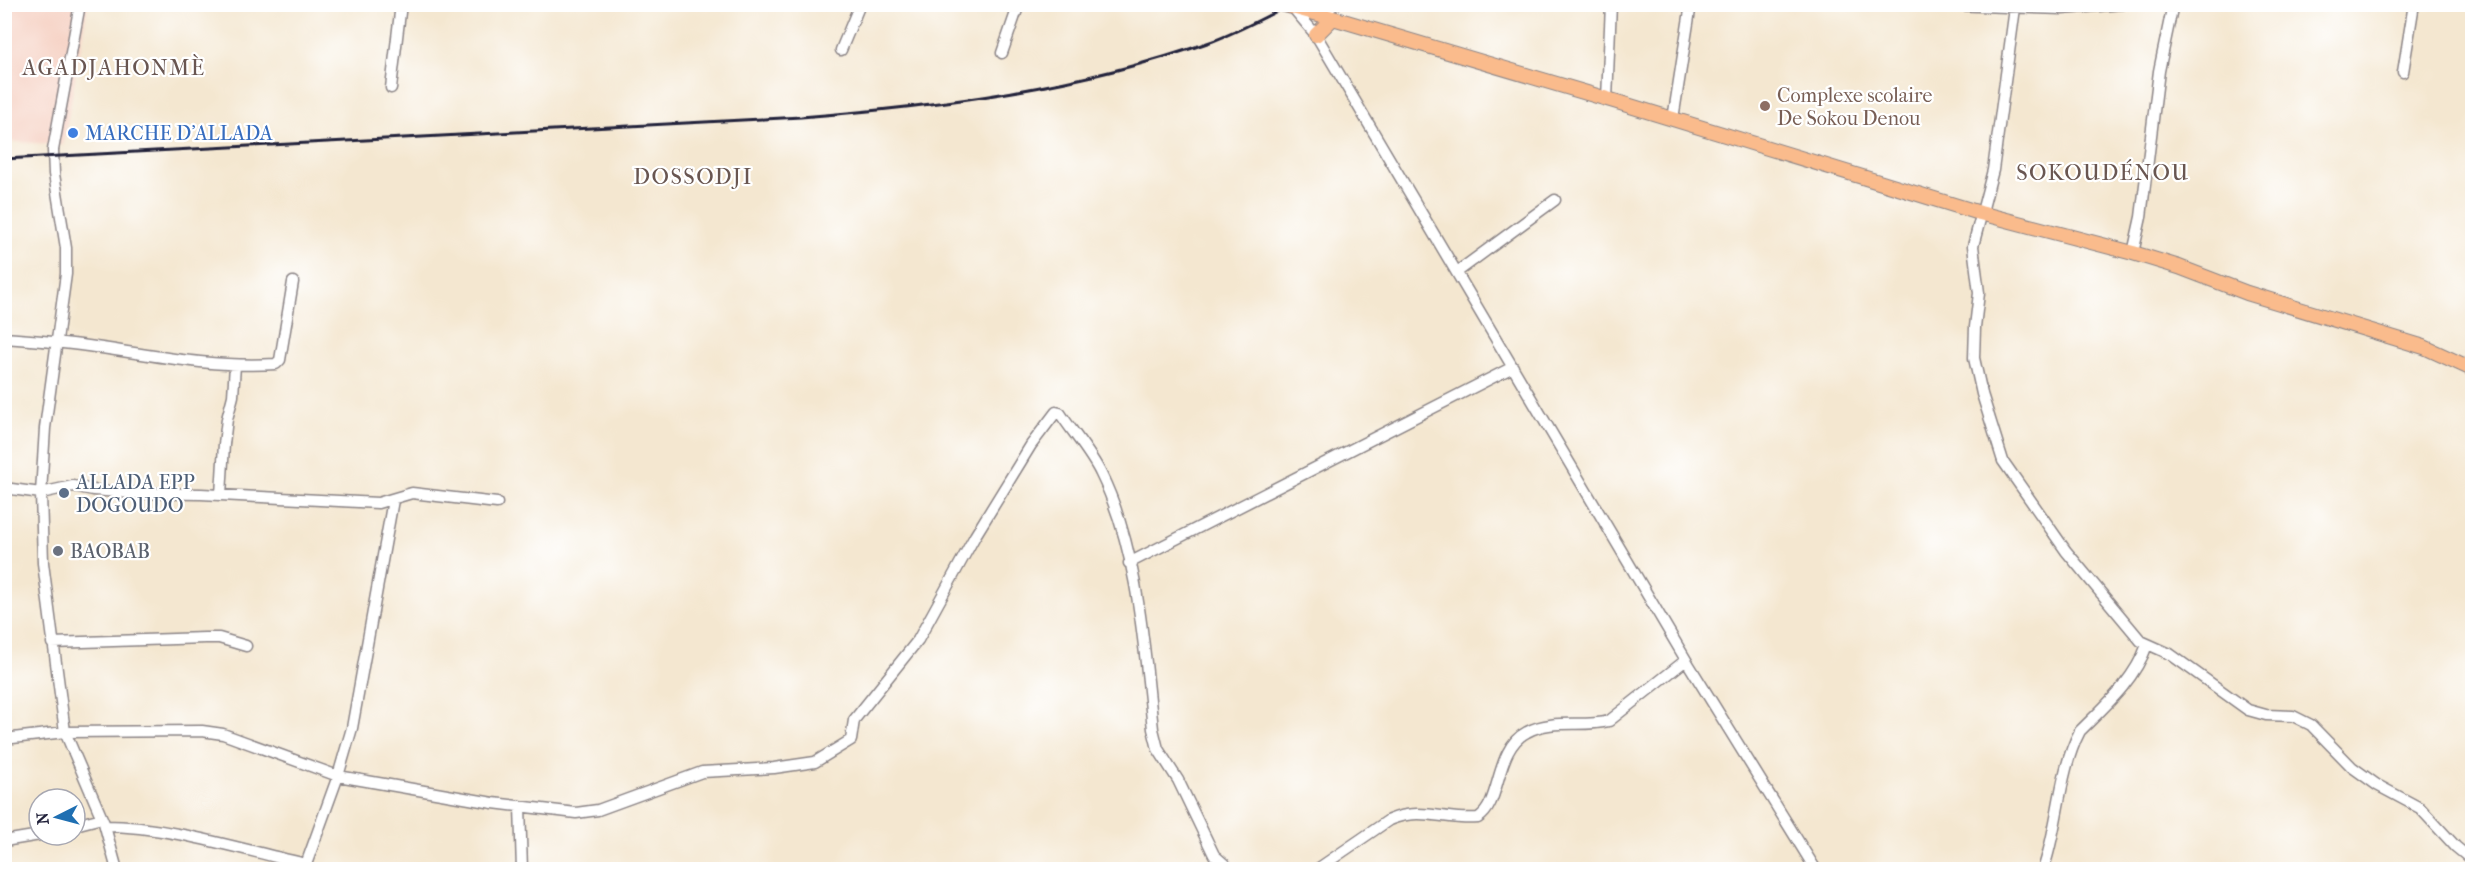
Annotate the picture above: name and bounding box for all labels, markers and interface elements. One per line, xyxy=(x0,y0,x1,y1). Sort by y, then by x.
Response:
district label: AGADJAHONMÈ xyxy=(21,54,206,81)
place label: Complexe scolaire De Sokou Denou xyxy=(1777,84,1932,130)
marker: Complexe scolaire De Sokou Denou xyxy=(1758,99,1772,113)
place label: MARCHE D'ALLADA xyxy=(85,122,274,145)
marker: MARCHE D'ALLADA xyxy=(66,126,80,140)
district label: SOKOUDÉNOU xyxy=(2016,159,2190,186)
district label: DOSSODJI xyxy=(633,164,753,190)
place label: ALLADA EPP DOGOUDO xyxy=(75,471,195,517)
marker: ALLADA EPP DOGOUDO xyxy=(57,486,71,500)
place label: BAOBAB xyxy=(70,540,150,563)
marker: BAOBAB xyxy=(51,544,65,558)
north arrow xyxy=(27,787,87,847)
text: N xyxy=(32,811,53,826)

